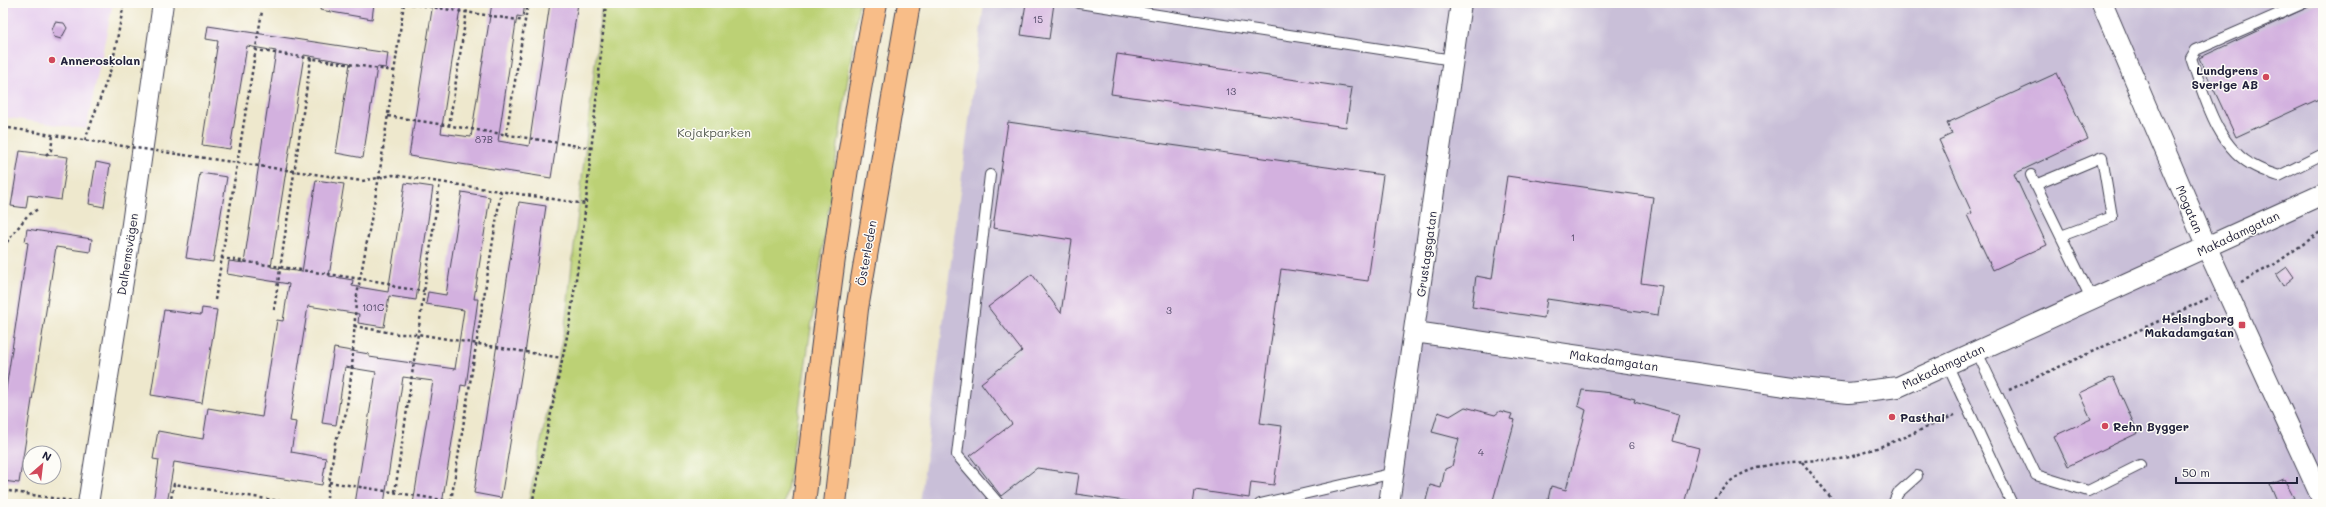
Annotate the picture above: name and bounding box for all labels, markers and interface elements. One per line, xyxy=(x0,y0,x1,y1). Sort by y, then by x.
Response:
house number: 15 xyxy=(1033,12,1043,26)
place label: Anneroskolan xyxy=(60,52,140,68)
marker: Anneroskolan xyxy=(47,55,57,65)
place label: Lundgrens Sverige AB xyxy=(2191,62,2258,92)
marker: Lundgrens Sverige AB xyxy=(2261,72,2271,82)
house number: 13 xyxy=(1226,84,1236,98)
park label: Kojakparken xyxy=(677,124,751,140)
house number: 87B xyxy=(475,132,493,146)
street label: Mogatan xyxy=(2173,183,2207,235)
street label: Makadamgatan xyxy=(2194,207,2282,259)
street label: Grustagsgatan xyxy=(1412,210,1440,298)
street label: Dalhemsvägen xyxy=(113,212,141,296)
street label: Österleden xyxy=(852,219,880,287)
house number: 1 xyxy=(1571,230,1575,244)
house number: 101C xyxy=(362,300,384,314)
house number: 3 xyxy=(1166,303,1172,317)
place label: Helsingborg Makadamgatan xyxy=(2144,310,2234,340)
marker: Helsingborg Makadamgatan xyxy=(2237,320,2247,330)
street label: Makadamgatan xyxy=(1899,340,1987,392)
street label: Makadamgatan xyxy=(1569,346,1659,374)
place label: Pasthai xyxy=(1900,409,1945,425)
marker: Pasthai xyxy=(1887,412,1897,422)
place label: Rehn Bygger xyxy=(2113,418,2189,434)
marker: Rehn Bygger xyxy=(2100,421,2110,431)
house number: 6 xyxy=(1629,438,1635,452)
north arrow xyxy=(22,445,62,485)
house number: 4 xyxy=(1478,445,1484,459)
text: N xyxy=(40,447,54,464)
scale bar xyxy=(2176,459,2297,485)
text: 50 m xyxy=(2182,464,2210,480)

